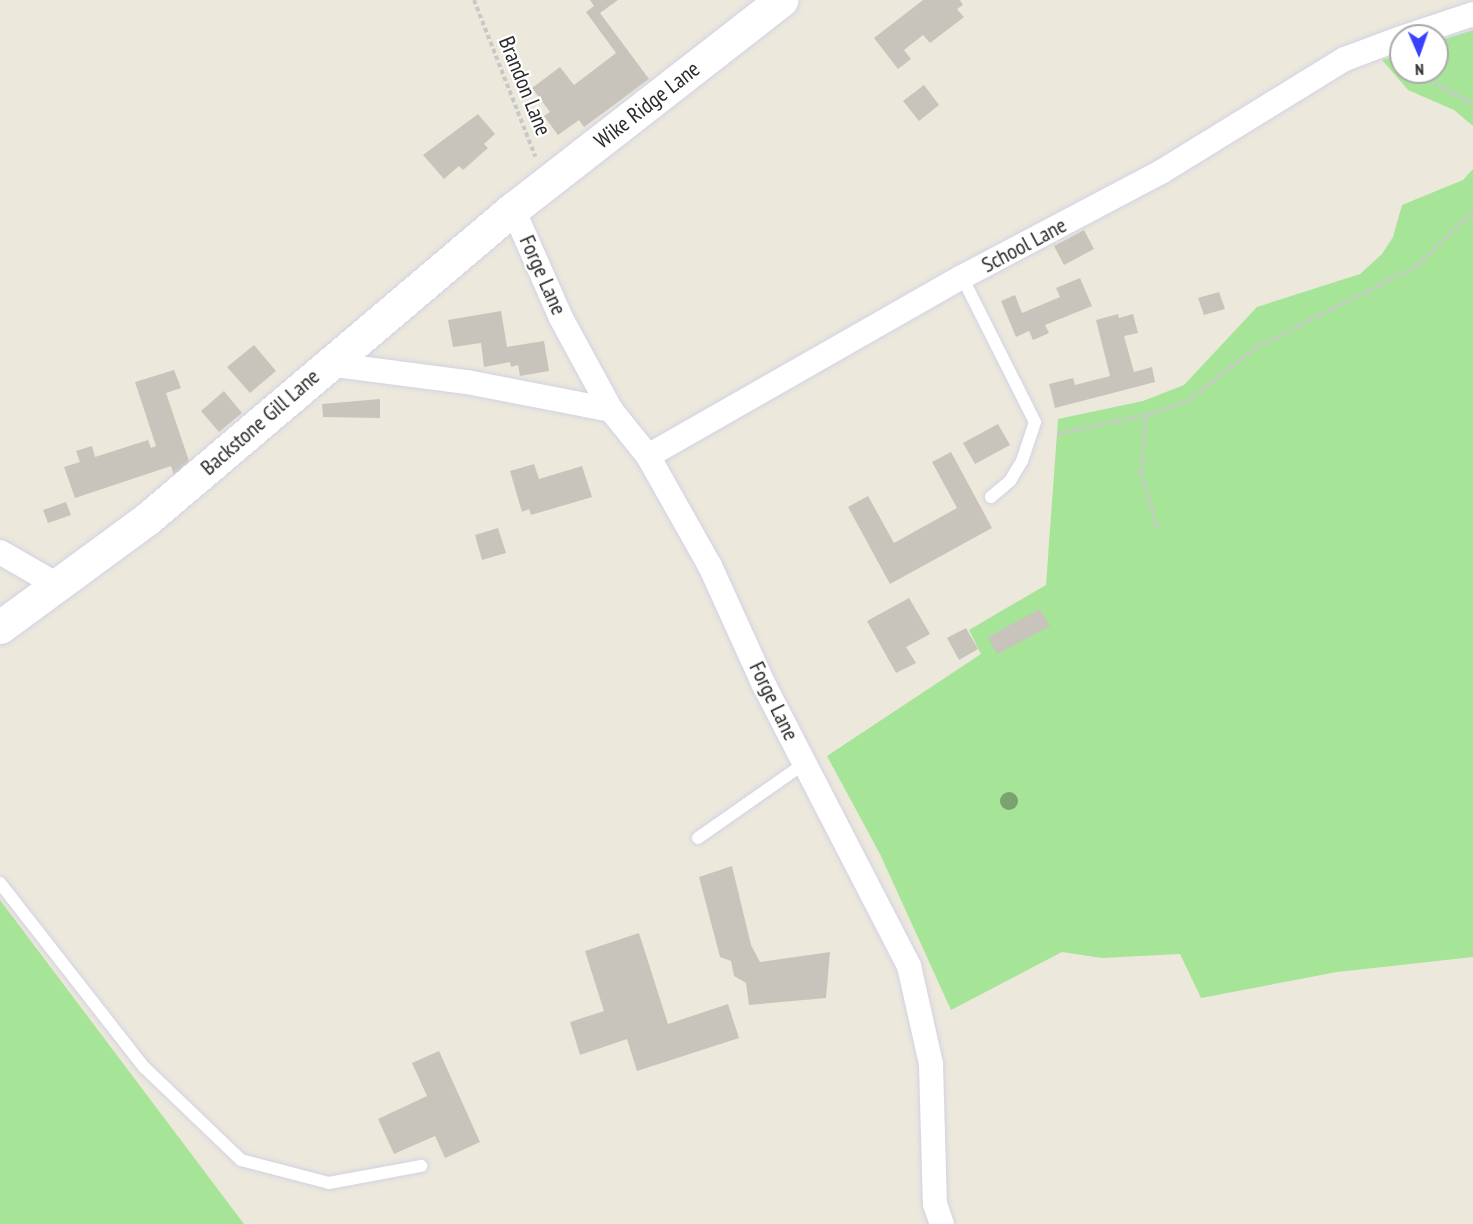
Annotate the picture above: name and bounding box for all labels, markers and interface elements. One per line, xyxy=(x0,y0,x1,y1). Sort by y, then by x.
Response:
north arrow xyxy=(1389,24,1449,84)
street label: Brandon Lane xyxy=(493,33,557,139)
street label: Wike Ridge Lane xyxy=(589,56,705,154)
text: N xyxy=(1415,60,1424,80)
street label: School Lane xyxy=(977,212,1071,278)
street label: Forge Lane xyxy=(514,231,572,319)
street label: Backstone Gill Lane xyxy=(195,363,325,481)
street label: Forge Lane xyxy=(744,657,804,745)

